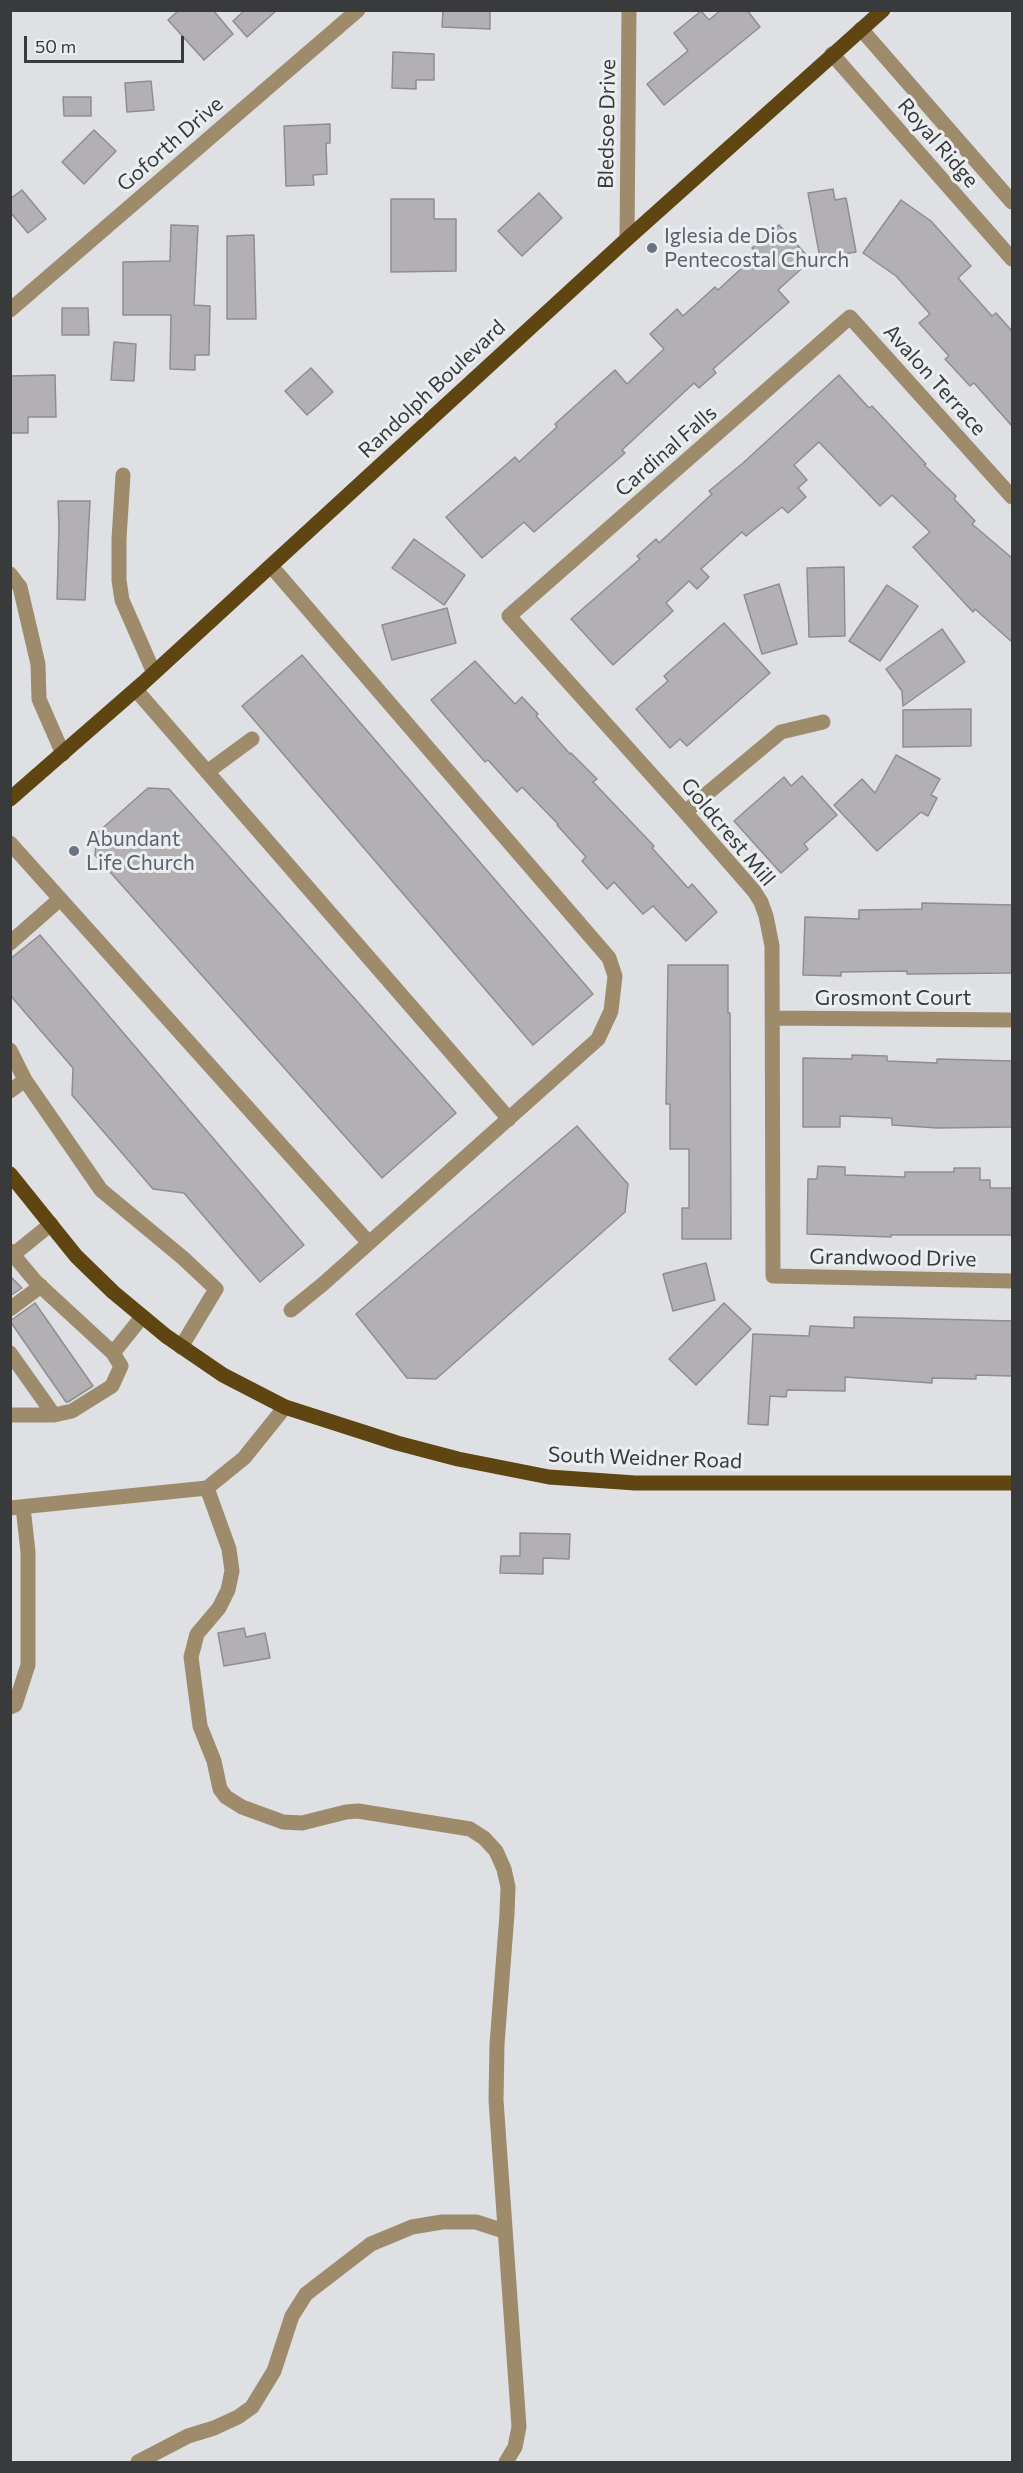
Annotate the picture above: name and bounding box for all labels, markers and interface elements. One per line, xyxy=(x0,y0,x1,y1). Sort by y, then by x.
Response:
scale bar xyxy=(27,24,188,62)
text: 50 m xyxy=(35,35,76,57)
street label: Bledsoe Drive xyxy=(593,59,621,189)
street label: Goforth Drive xyxy=(112,91,228,197)
street label: Royal Ridge xyxy=(892,93,984,193)
place label: Iglesia de Dios Pentecostal Church xyxy=(664,223,849,273)
marker: Iglesia de Dios Pentecostal Church xyxy=(645,241,659,255)
street label: Randolph Boulevard xyxy=(353,315,511,463)
street label: Avalon Terrace xyxy=(878,319,992,441)
street label: Cardinal Falls xyxy=(610,400,722,502)
street label: Goldcrest Mill xyxy=(676,773,780,891)
place label: Abundant Life Church xyxy=(86,826,195,876)
marker: Abundant Life Church xyxy=(67,844,81,858)
street label: Grosmont Court xyxy=(815,985,971,1011)
street label: Grandwood Drive xyxy=(809,1244,977,1272)
street label: South Weidner Road xyxy=(547,1442,743,1474)

